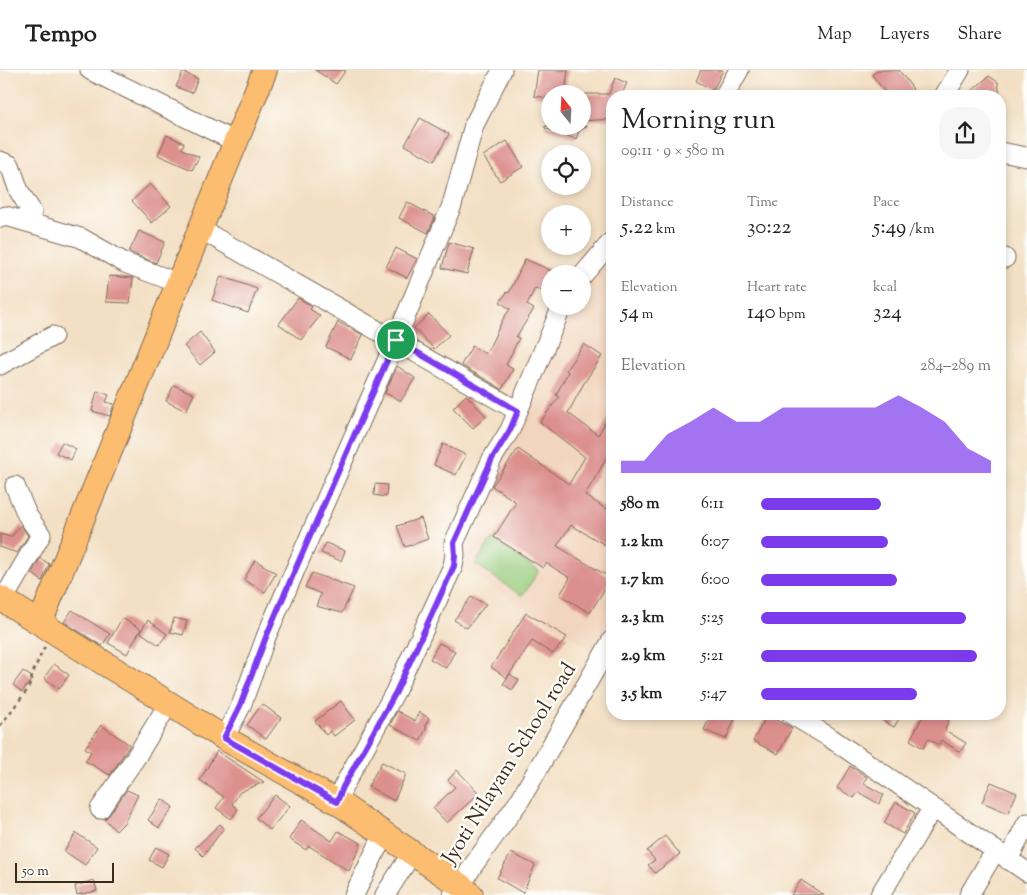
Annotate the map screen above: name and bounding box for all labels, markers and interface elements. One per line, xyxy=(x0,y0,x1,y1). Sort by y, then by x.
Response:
text: Tempo xyxy=(25,18,97,52)
text: Map xyxy=(817,22,852,48)
text: Layers xyxy=(880,22,930,48)
text: Share xyxy=(958,22,1002,48)
north arrow xyxy=(541,85,591,135)
map controls xyxy=(541,85,591,315)
text: Morning run xyxy=(621,101,776,141)
button: share xyxy=(939,107,991,159)
text: 09:11 · 9 × 580 m xyxy=(621,140,725,163)
button: locate xyxy=(541,145,591,195)
text: Distance xyxy=(621,193,674,213)
text: Time xyxy=(747,193,778,213)
text: Pace xyxy=(873,193,900,213)
button: + xyxy=(541,205,591,255)
text: 5.22 xyxy=(621,213,653,243)
text: 30:22 xyxy=(747,213,791,243)
text: 5:49 xyxy=(873,213,906,243)
text: km xyxy=(653,220,675,240)
text: /km xyxy=(906,220,935,240)
button: − xyxy=(541,265,591,315)
text: Elevation xyxy=(621,278,678,298)
text: Heart rate xyxy=(747,278,807,298)
text: kcal xyxy=(873,278,897,298)
text: 54 xyxy=(621,298,639,328)
text: 140 xyxy=(747,298,776,328)
text: 324 xyxy=(873,298,902,328)
text: m xyxy=(639,305,653,325)
text: bpm xyxy=(776,305,806,325)
pin xyxy=(375,319,417,361)
icon: arrive xyxy=(382,326,410,354)
text: Elevation xyxy=(621,355,686,378)
text: 284–289 m xyxy=(920,355,991,378)
text: 580 m xyxy=(621,493,660,516)
text: 6:11 xyxy=(701,493,724,516)
text: 1.2 km xyxy=(621,531,663,554)
text: 6:07 xyxy=(701,531,729,554)
text: 1.7 km xyxy=(621,569,664,592)
text: 6:00 xyxy=(701,569,730,592)
text: 2.3 km xyxy=(621,607,664,630)
text: 5:25 xyxy=(701,607,724,630)
text: 2.9 km xyxy=(621,645,665,668)
text: 5:21 xyxy=(701,645,724,668)
street label: Jyoti Nilayam School road xyxy=(435,657,584,872)
text: 3.5 km xyxy=(621,683,662,706)
text: 5:47 xyxy=(701,683,727,706)
scale bar xyxy=(15,860,114,883)
text: 50 m xyxy=(22,862,49,882)

